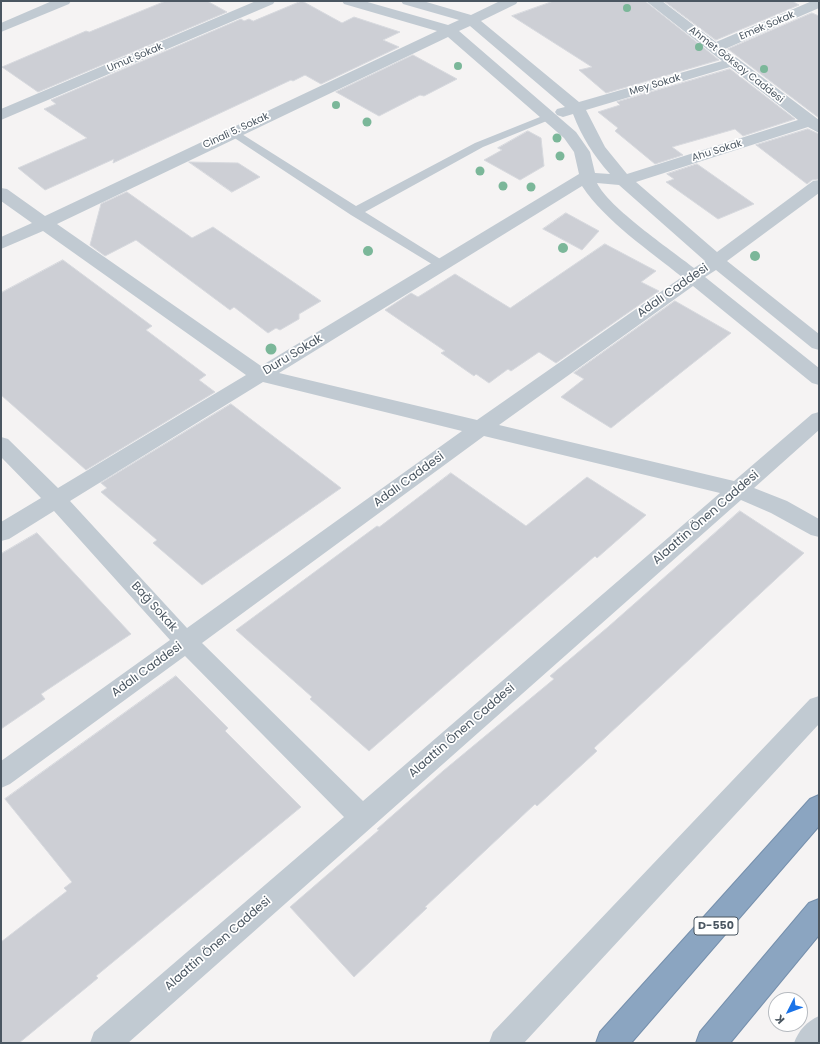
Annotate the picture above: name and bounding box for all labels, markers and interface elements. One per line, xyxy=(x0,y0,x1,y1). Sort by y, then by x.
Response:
street label: Emek Sokak xyxy=(738,9,796,43)
street label: Ahmet Göksoy Caddesi xyxy=(686,24,786,106)
street label: Umut Sokak xyxy=(105,41,165,75)
street label: Mey Sokak xyxy=(628,72,682,98)
street label: Cinali 5. Sokak xyxy=(201,110,271,152)
street label: Ahu Sokak xyxy=(691,138,743,164)
street label: Adalı Caddesi xyxy=(635,261,711,321)
street label: Duru Sokak xyxy=(261,332,325,378)
street label: Adalı Caddesi xyxy=(371,450,447,510)
street label: Alaattin Önen Caddesi xyxy=(650,468,762,568)
street label: Bağ Sokak xyxy=(128,579,180,635)
street label: Adalı Caddesi xyxy=(109,640,185,700)
street label: Alaattin Önen Caddesi xyxy=(406,681,518,781)
street label: Alaattin Önen Caddesi xyxy=(162,894,274,994)
road number: D-550 xyxy=(694,917,738,935)
north arrow xyxy=(768,992,808,1032)
text: K xyxy=(771,1011,788,1028)

